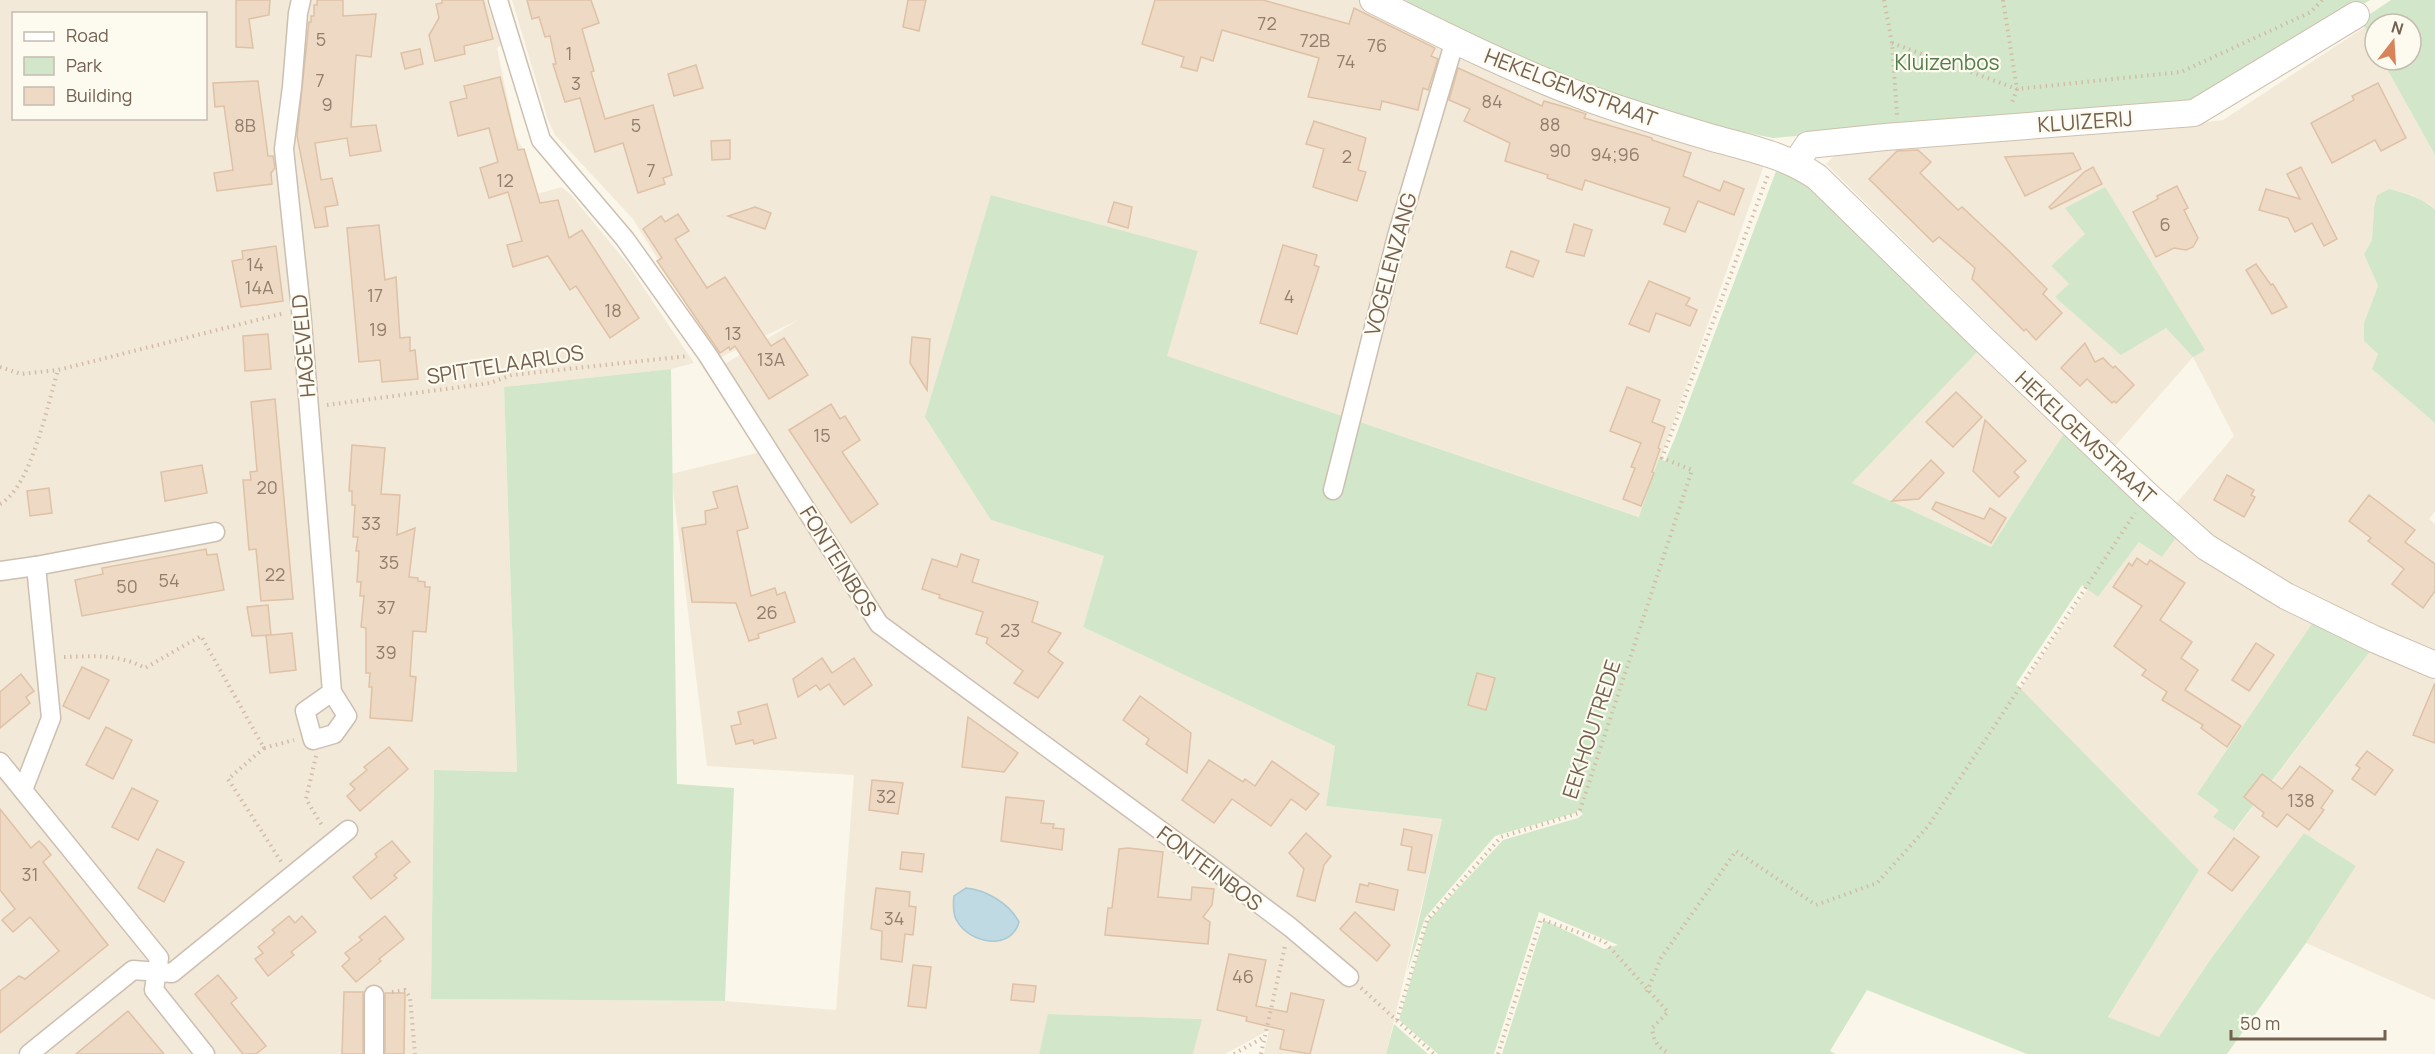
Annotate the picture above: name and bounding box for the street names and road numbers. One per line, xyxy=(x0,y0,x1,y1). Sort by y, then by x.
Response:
street label: HEKELGEMSTRAAT xyxy=(1481,41,1662,133)
street label: KLUIZERIJ xyxy=(2036,104,2134,138)
street label: VOGELENZANG xyxy=(1357,189,1423,338)
street label: HAGEVELD xyxy=(285,293,321,399)
street label: SPITTELAARLOS xyxy=(424,338,586,390)
street label: HEKELGEMSTRAAT xyxy=(2010,364,2163,510)
street label: FONTEINBOS xyxy=(794,501,884,621)
street label: EEKHOUTREDE xyxy=(1555,656,1627,802)
street label: FONTEINBOS xyxy=(1152,819,1268,917)

